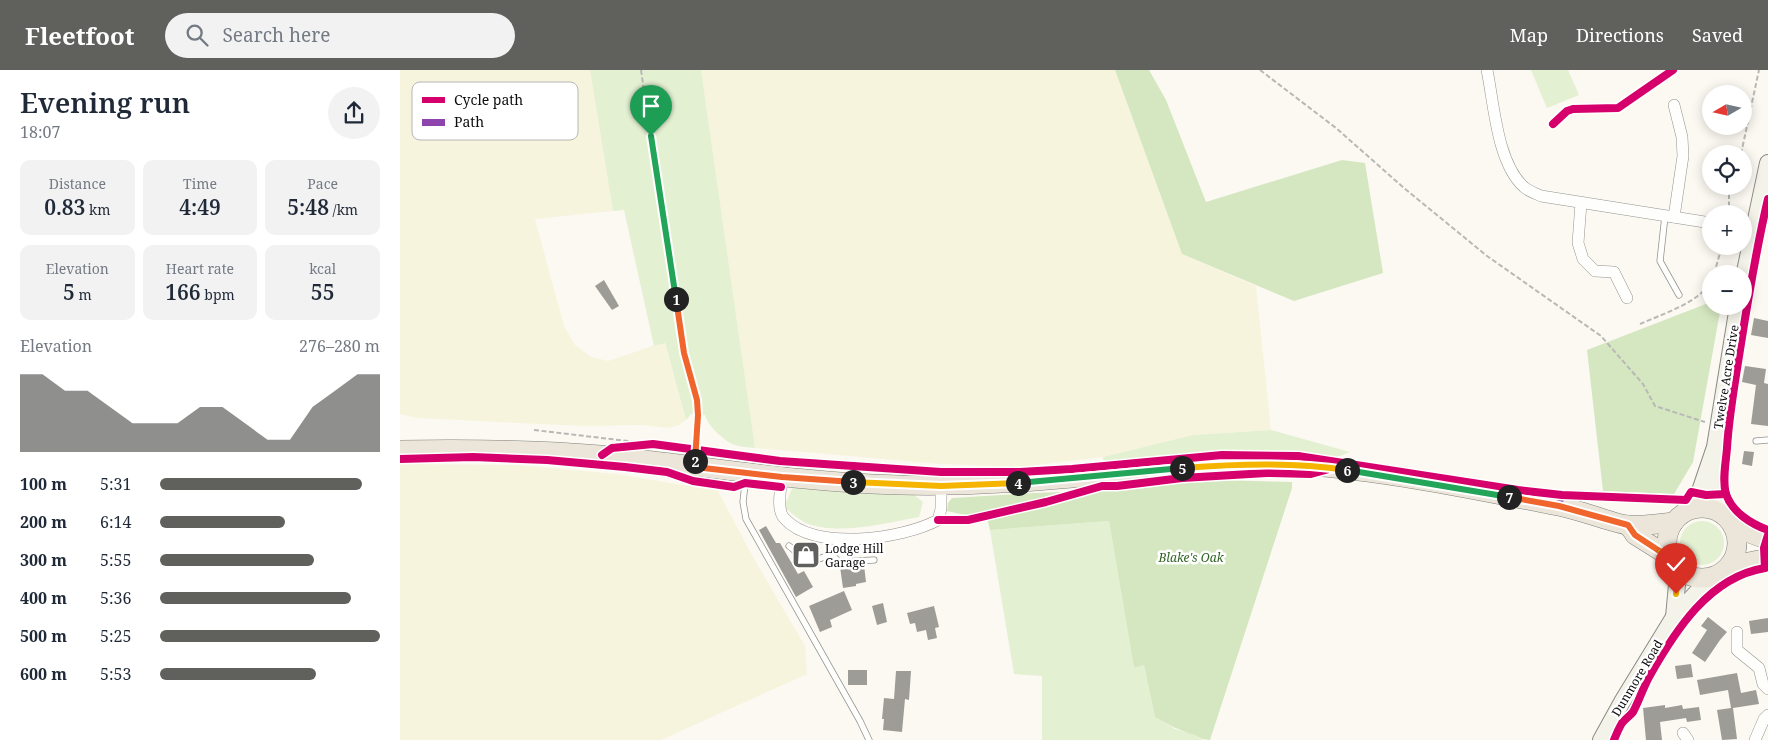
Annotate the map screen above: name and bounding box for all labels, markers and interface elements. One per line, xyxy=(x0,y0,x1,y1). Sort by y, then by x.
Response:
search box xyxy=(165,13,515,58)
text: Fleetfoot xyxy=(25,19,135,52)
icon: search xyxy=(183,21,211,49)
text: Search here xyxy=(223,22,330,48)
text: Map xyxy=(1510,23,1548,47)
text: Directions xyxy=(1576,23,1664,47)
text: Saved xyxy=(1692,23,1743,47)
legend xyxy=(412,82,578,140)
text: Evening run xyxy=(20,83,190,121)
pin xyxy=(630,85,672,136)
north arrow xyxy=(1702,85,1752,135)
map controls xyxy=(1702,85,1752,315)
button: share xyxy=(328,87,380,139)
text: Cycle path xyxy=(454,90,523,109)
icon: arrive xyxy=(637,92,665,120)
text: Path xyxy=(454,112,484,131)
text: 18:07 xyxy=(20,121,60,143)
button: locate xyxy=(1702,145,1752,195)
text: Distance xyxy=(49,174,106,193)
text: Time xyxy=(183,174,217,193)
text: Pace xyxy=(307,174,338,193)
text: 0.83 xyxy=(44,193,85,221)
text: 4:49 xyxy=(179,193,221,221)
text: 5:48 xyxy=(287,193,329,221)
text: km xyxy=(85,200,111,219)
text: /km xyxy=(329,200,358,219)
button: + xyxy=(1702,205,1752,255)
text: Elevation xyxy=(46,259,109,278)
text: Heart rate xyxy=(166,259,234,278)
text: kcal xyxy=(309,259,336,278)
button: − xyxy=(1702,265,1752,315)
text: 5 xyxy=(63,278,75,306)
text: 166 xyxy=(165,278,201,306)
text: 55 xyxy=(311,278,334,306)
text: m xyxy=(75,285,92,304)
text: bpm xyxy=(201,285,235,304)
pin: 1 xyxy=(664,286,688,312)
text: 1 xyxy=(673,290,680,309)
street label: Twelve Acre Drive xyxy=(1709,324,1743,430)
text: Elevation xyxy=(20,335,92,357)
text: 276–280 m xyxy=(299,335,380,357)
pin: 2 xyxy=(682,448,708,474)
text: 2 xyxy=(692,452,699,471)
pin: 5 xyxy=(1170,456,1194,480)
pin: 6 xyxy=(1334,458,1360,482)
text: 5 xyxy=(1179,459,1186,478)
text: 6 xyxy=(1344,461,1351,480)
pin: 3 xyxy=(840,470,866,494)
pin: 4 xyxy=(1006,470,1030,496)
text: 100 m xyxy=(20,473,67,495)
text: 5:31 xyxy=(100,473,131,495)
text: 3 xyxy=(850,473,857,492)
text: 4 xyxy=(1015,474,1022,493)
pin: 7 xyxy=(1496,484,1522,510)
text: 7 xyxy=(1506,488,1513,507)
text: 200 m xyxy=(20,511,67,533)
text: 6:14 xyxy=(100,511,131,533)
shop icon: Lodge Hill Garage xyxy=(791,540,821,570)
place label: Lodge Hill Garage xyxy=(825,540,884,571)
pin xyxy=(1655,543,1697,594)
text: 300 m xyxy=(20,549,67,571)
text: 5:55 xyxy=(100,549,131,571)
park label: Blake's Oak xyxy=(1158,549,1225,566)
icon: check xyxy=(1662,550,1690,578)
text: 400 m xyxy=(20,587,67,609)
text: 5:36 xyxy=(100,587,131,609)
text: 500 m xyxy=(20,625,67,647)
text: 5:25 xyxy=(100,625,131,647)
street label: Dunmore Road xyxy=(1607,636,1667,719)
text: 600 m xyxy=(20,663,67,685)
text: 5:53 xyxy=(100,663,131,685)

